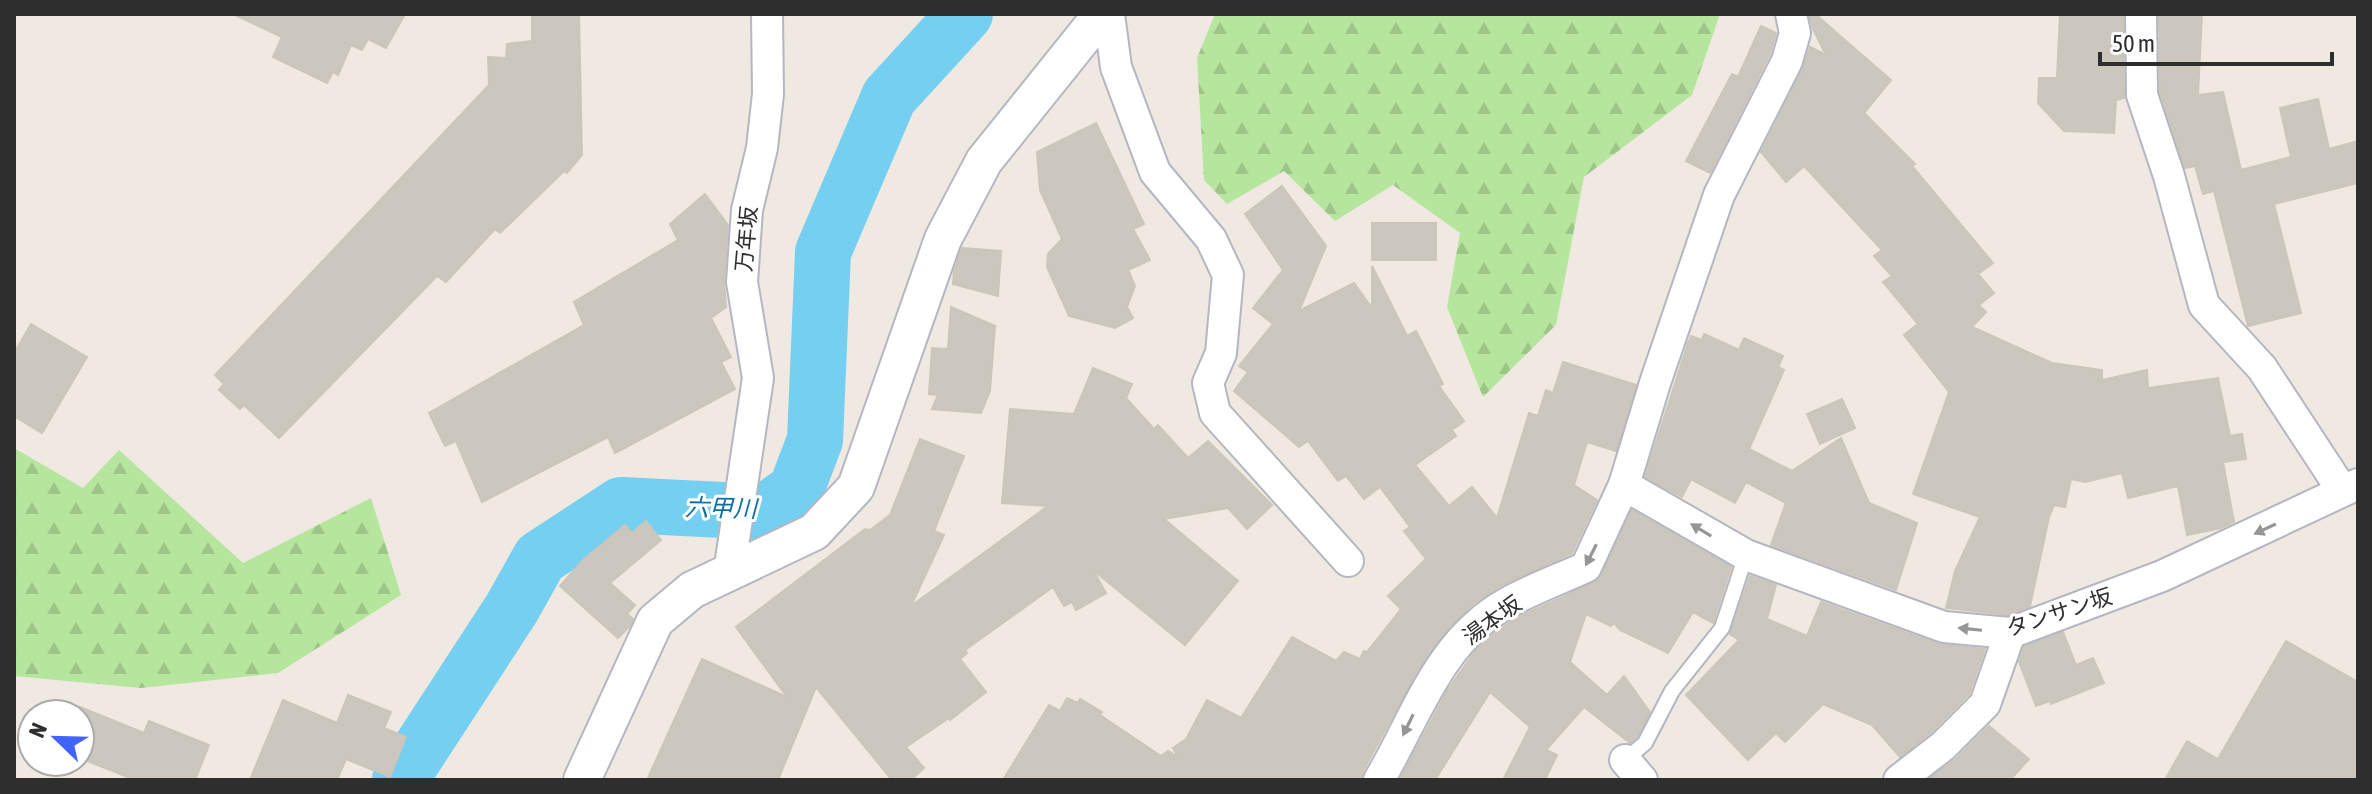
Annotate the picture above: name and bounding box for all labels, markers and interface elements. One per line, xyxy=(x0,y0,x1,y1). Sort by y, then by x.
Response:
scale bar xyxy=(2100,16,2332,66)
text: 50 m xyxy=(2112,30,2155,57)
street label: 万年坂 xyxy=(730,205,762,273)
water label: 六甲川 xyxy=(685,494,760,522)
one-way arrow xyxy=(2253,522,2277,536)
one-way arrow xyxy=(1690,524,1712,538)
one-way arrow xyxy=(1584,544,1598,567)
street label: タンサン坂 xyxy=(2003,583,2115,641)
street label: 湯本坂 xyxy=(1458,590,1526,650)
one-way arrow xyxy=(1957,623,1982,636)
north arrow xyxy=(16,698,96,778)
one-way arrow xyxy=(1401,714,1414,737)
text: N xyxy=(23,719,52,741)

